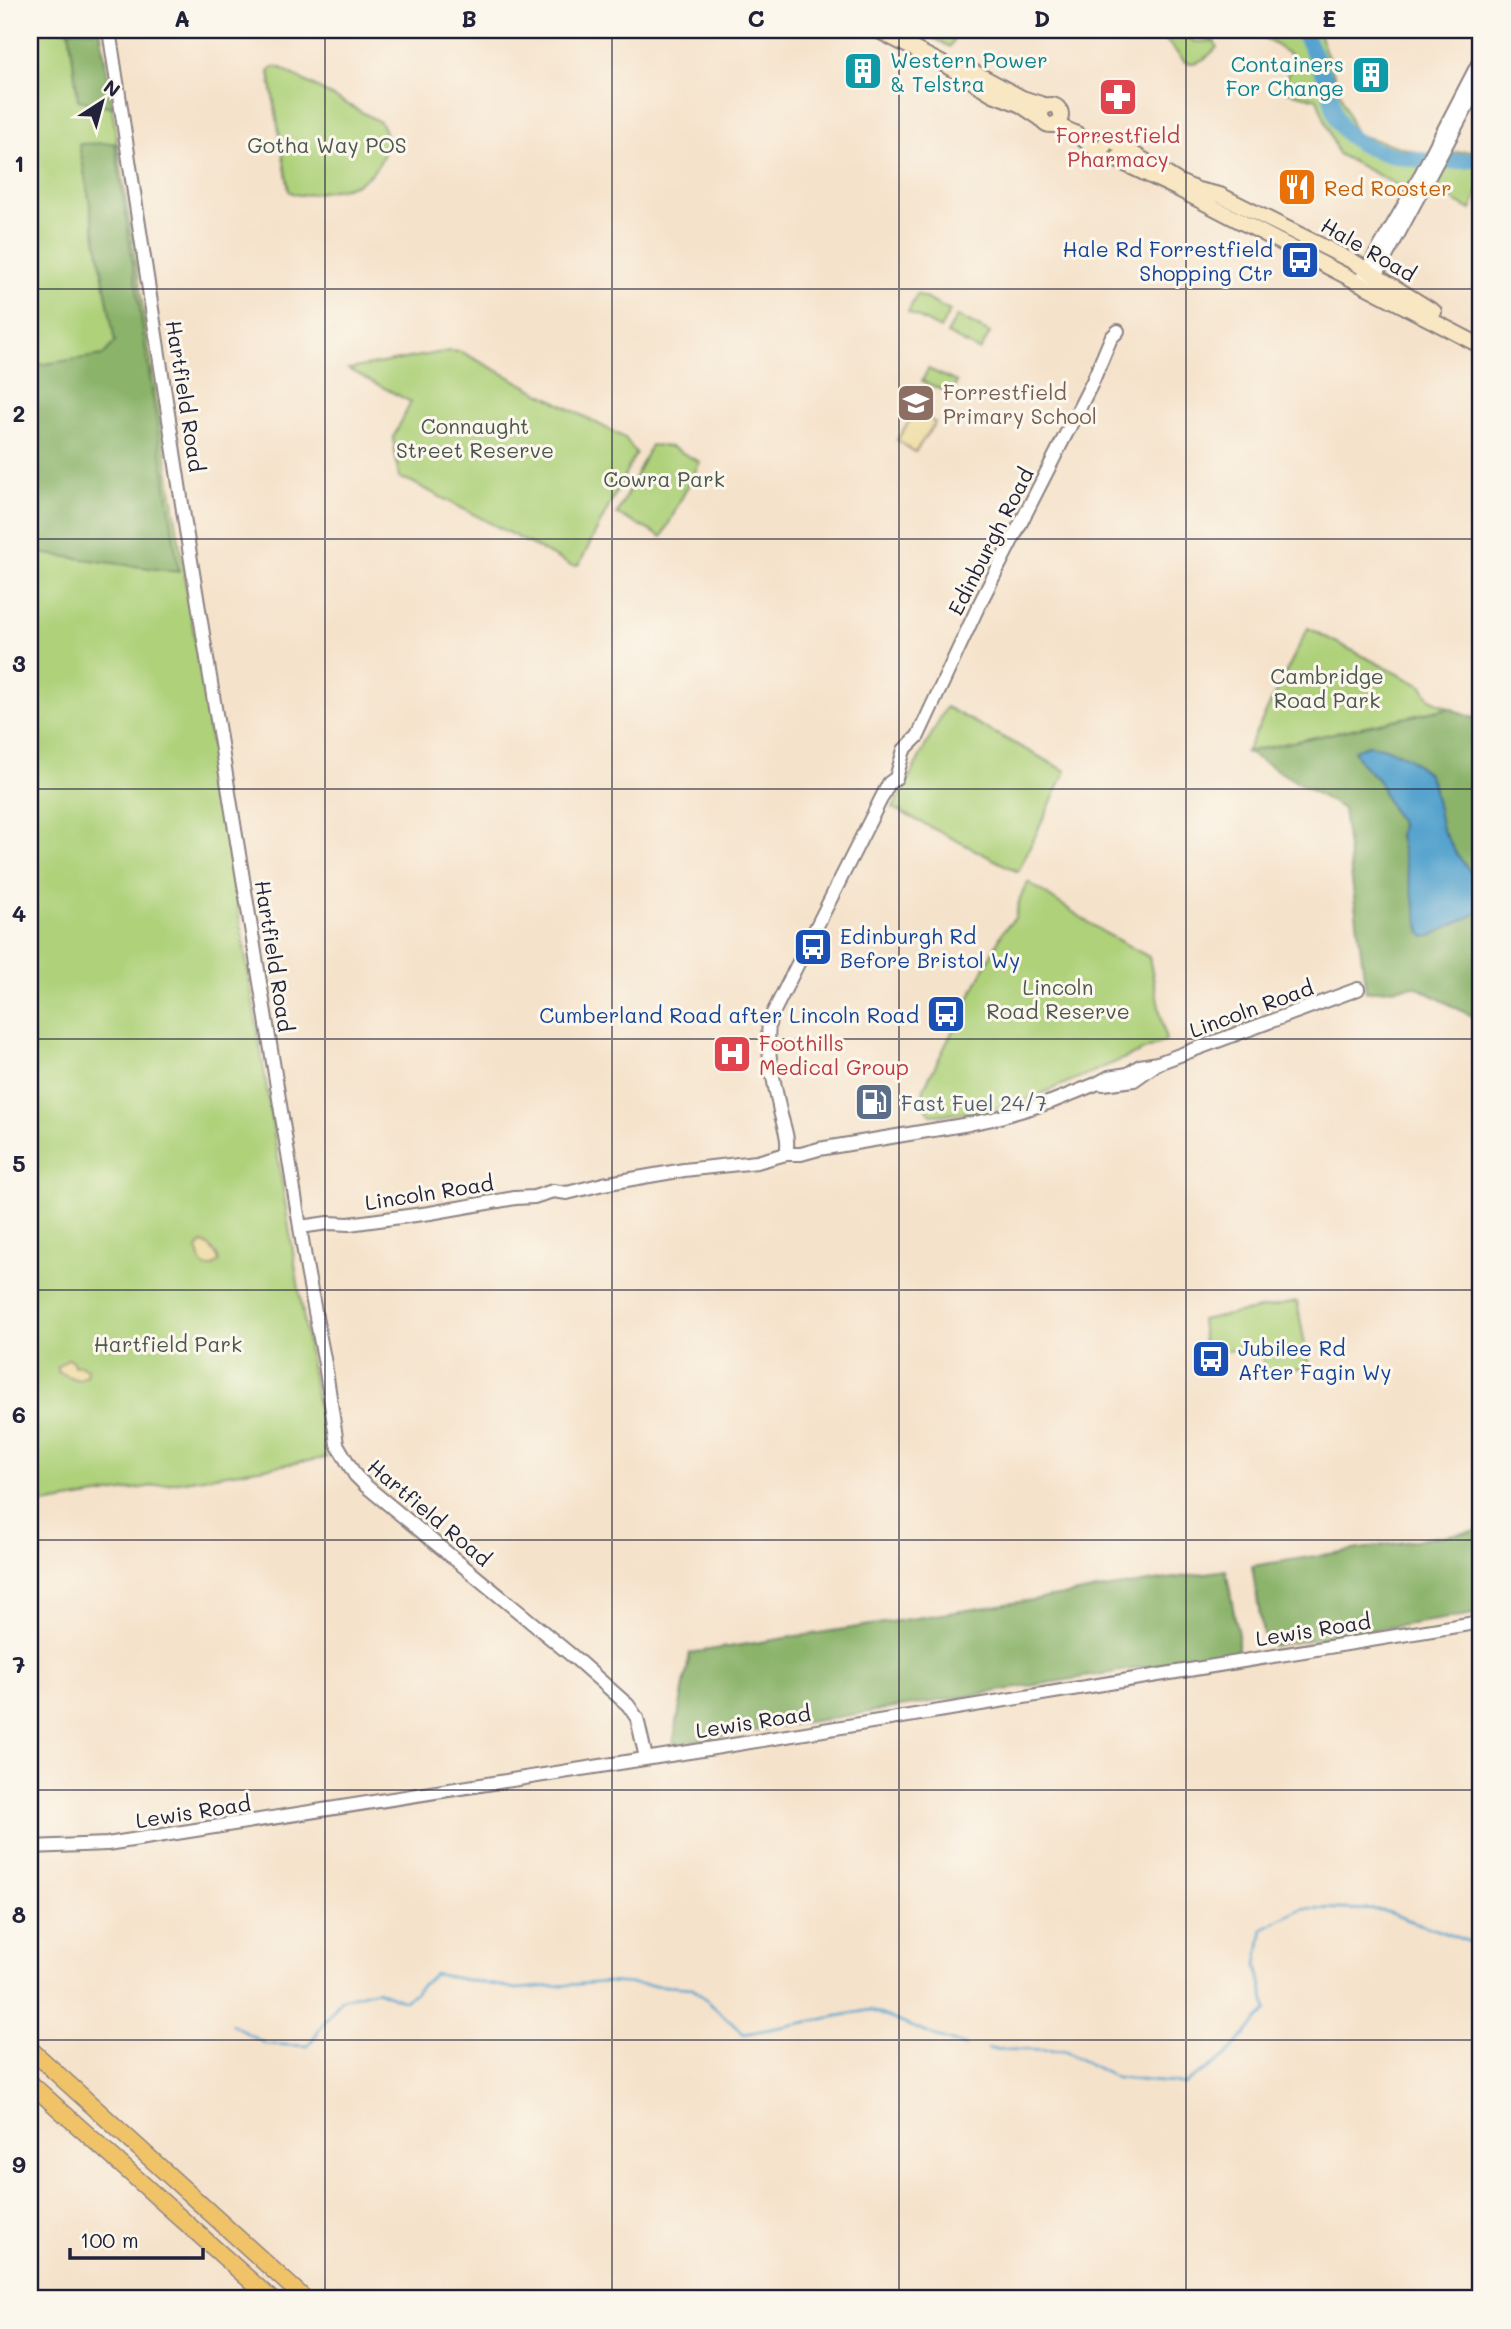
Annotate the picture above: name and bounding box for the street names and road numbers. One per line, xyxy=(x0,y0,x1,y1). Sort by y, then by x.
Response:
street label: Hale Road xyxy=(1317,211,1421,287)
street label: Hartfield Road xyxy=(161,318,211,474)
street label: Edinburgh Road xyxy=(941,463,1039,619)
street label: Hartfield Road xyxy=(250,878,300,1034)
street label: Lincoln Road xyxy=(1185,973,1317,1043)
street label: Lincoln Road xyxy=(363,1169,495,1215)
street label: Hartfield Road xyxy=(363,1452,497,1572)
street label: Lewis Road xyxy=(1254,1607,1372,1651)
street label: Lewis Road xyxy=(694,1699,812,1743)
street label: Lewis Road xyxy=(134,1789,252,1833)

